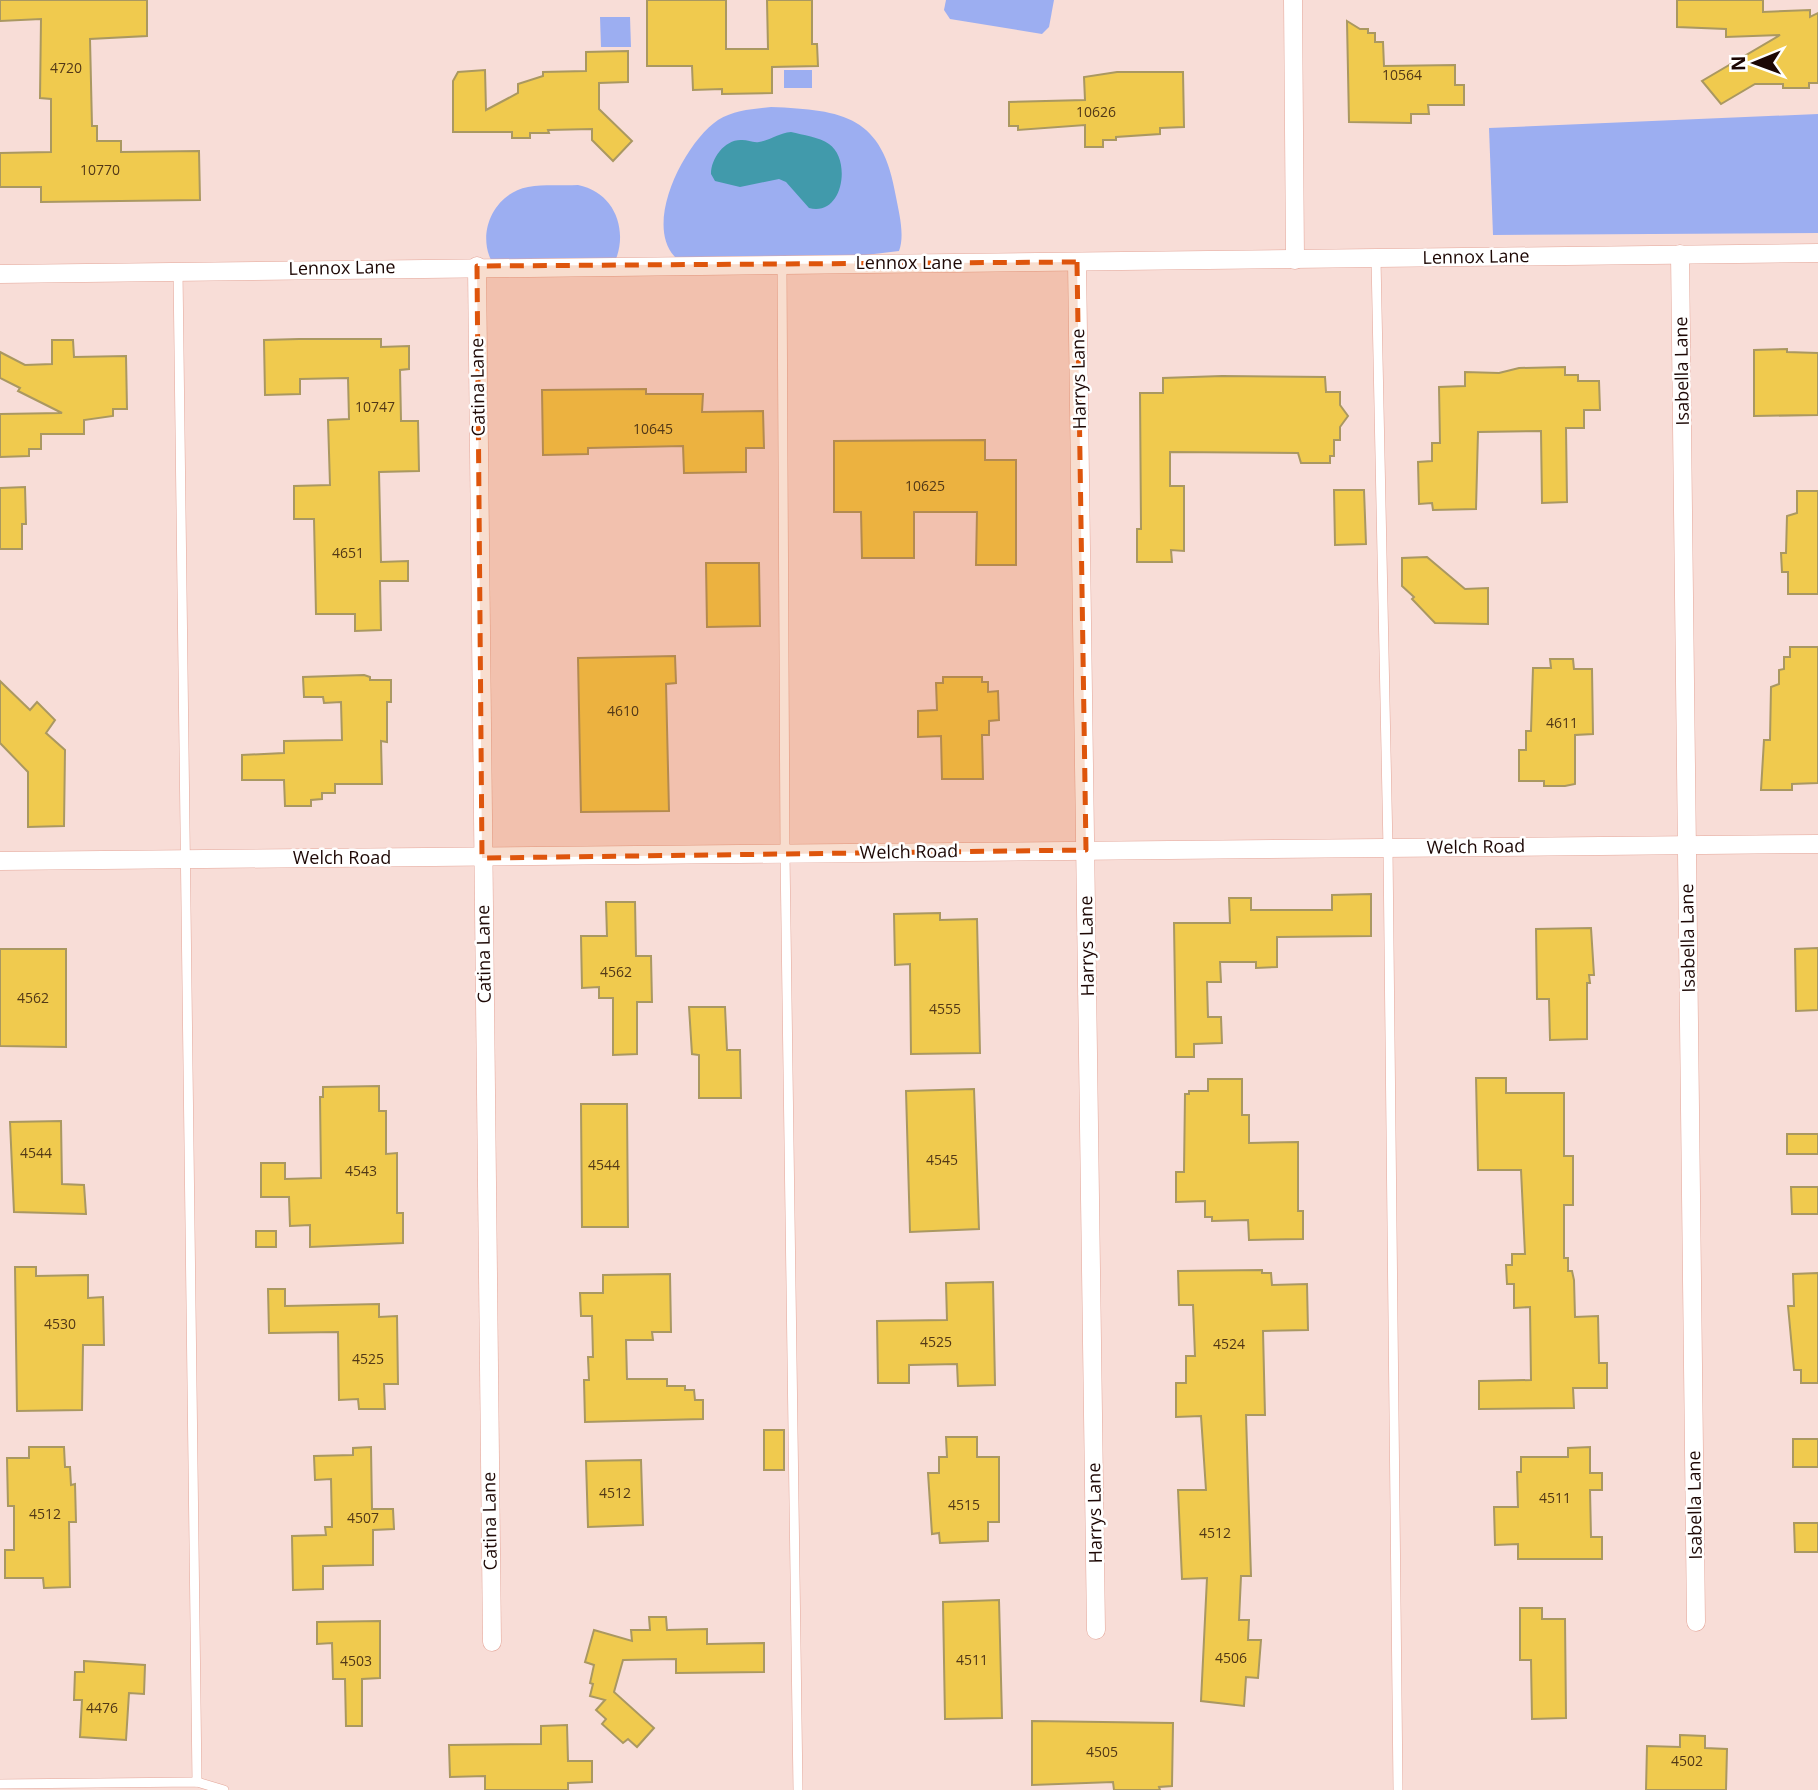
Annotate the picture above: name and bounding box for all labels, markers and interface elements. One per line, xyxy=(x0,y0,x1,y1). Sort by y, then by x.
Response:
north arrow xyxy=(1720,28,1790,98)
text: N xyxy=(1725,55,1751,71)
house number: 4720 xyxy=(50,58,82,77)
house number: 10564 xyxy=(1382,65,1422,84)
house number: 10626 xyxy=(1076,102,1116,121)
house number: 10770 xyxy=(80,160,120,179)
street label: Lennox Lane xyxy=(1422,243,1530,269)
street label: Lennox Lane xyxy=(855,250,963,274)
street label: Lennox Lane xyxy=(288,254,396,280)
street label: Isabella Lane xyxy=(1668,316,1694,426)
street label: Harrys Lane xyxy=(1065,328,1091,430)
street label: Catina Lane xyxy=(464,338,490,437)
house number: 10747 xyxy=(355,397,395,416)
house number: 10645 xyxy=(633,419,673,438)
house number: 10625 xyxy=(905,476,945,495)
house number: 4651 xyxy=(332,543,364,562)
house number: 4610 xyxy=(607,701,639,720)
house number: 4611 xyxy=(1546,713,1578,732)
street label: Welch Road xyxy=(1426,833,1525,859)
street label: Welch Road xyxy=(859,838,958,864)
street label: Welch Road xyxy=(293,845,391,869)
street label: Isabella Lane xyxy=(1674,883,1700,993)
street label: Harrys Lane xyxy=(1073,895,1099,997)
street label: Catina Lane xyxy=(470,905,496,1004)
house number: 4562 xyxy=(600,962,632,981)
house number: 4562 xyxy=(17,988,49,1007)
house number: 4555 xyxy=(929,999,961,1018)
house number: 4544 xyxy=(20,1143,52,1162)
house number: 4545 xyxy=(926,1150,958,1169)
house number: 4544 xyxy=(588,1155,620,1174)
house number: 4543 xyxy=(345,1161,377,1180)
house number: 4530 xyxy=(44,1314,76,1333)
house number: 4525 xyxy=(920,1332,952,1351)
house number: 4524 xyxy=(1213,1334,1245,1353)
house number: 4525 xyxy=(352,1349,384,1368)
street label: Isabella Lane xyxy=(1681,1450,1707,1560)
street label: Harrys Lane xyxy=(1081,1462,1107,1564)
street label: Catina Lane xyxy=(476,1472,502,1571)
house number: 4512 xyxy=(599,1483,631,1502)
house number: 4511 xyxy=(1539,1488,1571,1507)
house number: 4515 xyxy=(948,1495,980,1514)
house number: 4512 xyxy=(29,1504,61,1523)
house number: 4507 xyxy=(347,1508,379,1527)
house number: 4512 xyxy=(1199,1523,1231,1542)
house number: 4506 xyxy=(1215,1648,1247,1667)
house number: 4511 xyxy=(956,1650,988,1669)
house number: 4503 xyxy=(340,1651,372,1670)
house number: 4476 xyxy=(86,1698,118,1717)
house number: 4505 xyxy=(1086,1742,1118,1761)
house number: 4502 xyxy=(1671,1751,1703,1770)

